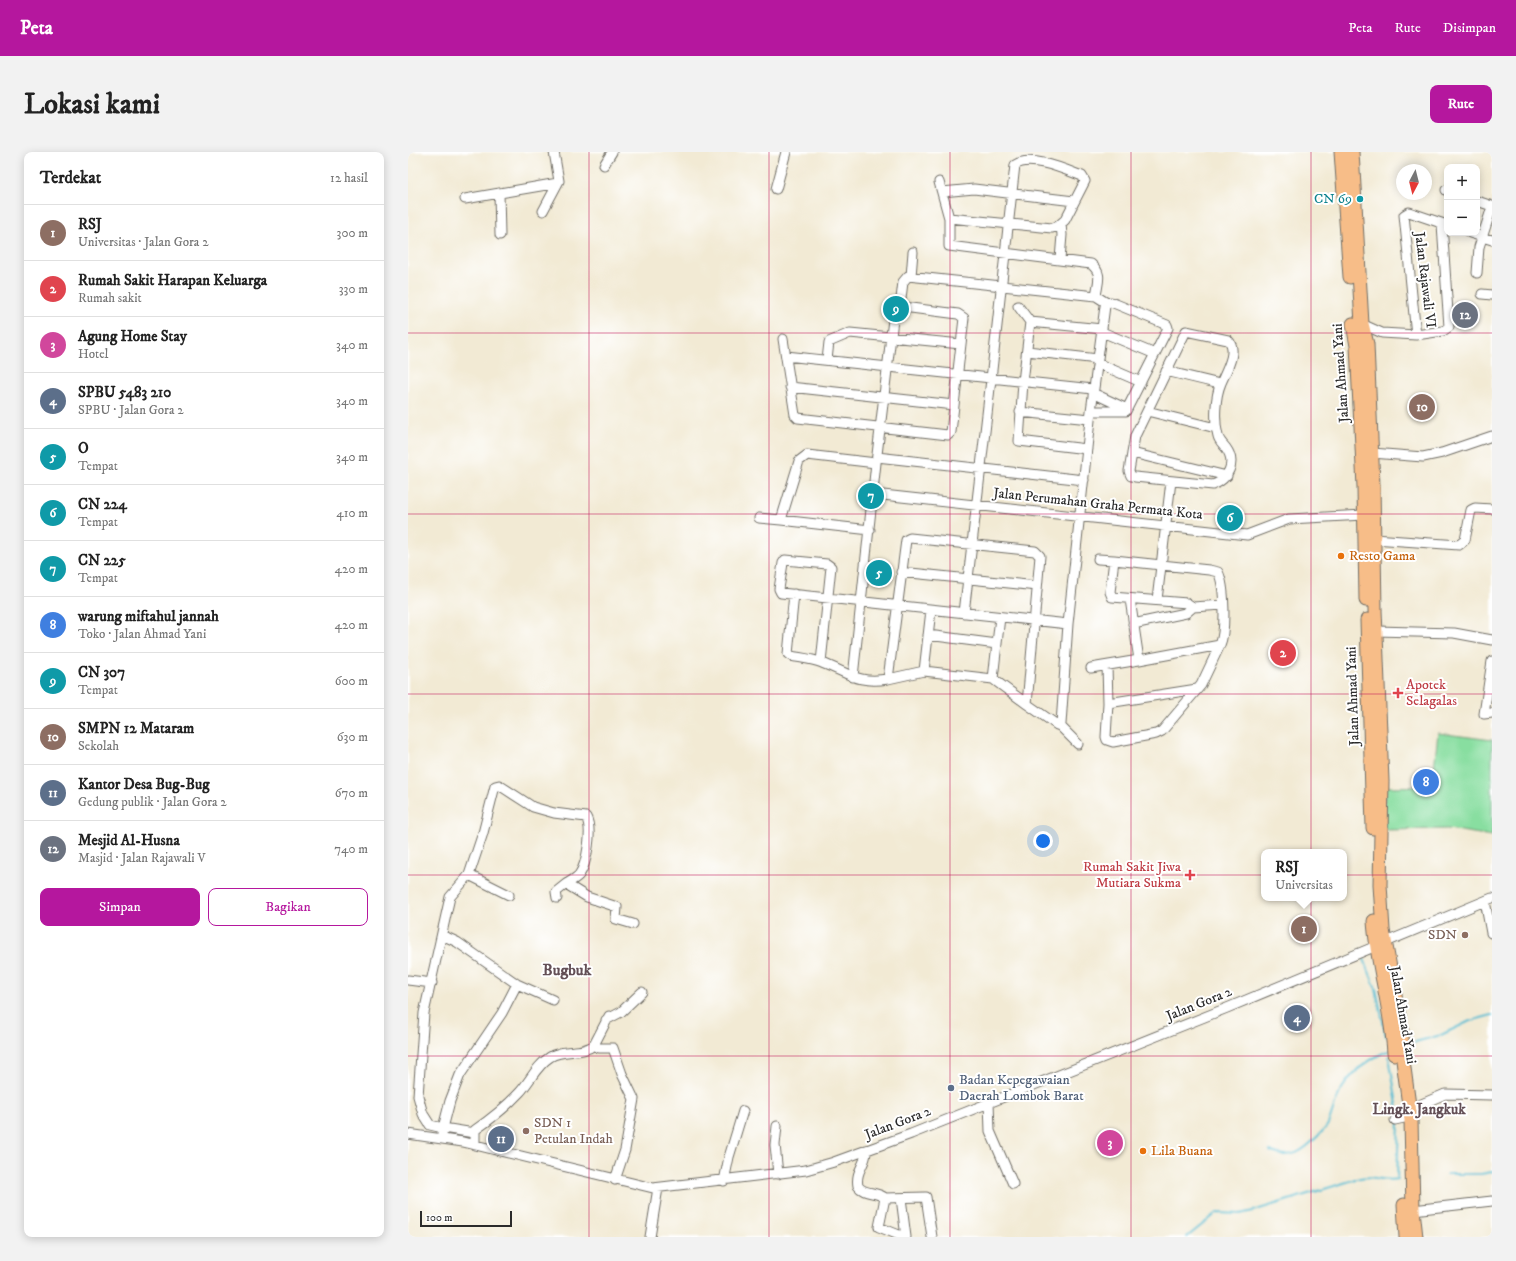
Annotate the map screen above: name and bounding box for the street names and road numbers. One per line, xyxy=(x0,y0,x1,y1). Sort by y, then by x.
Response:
street label: Jalan Rajawali VI xyxy=(1410,229,1440,329)
street label: Jalan Ahmad Yani xyxy=(1329,322,1354,425)
street label: Jalan Perumahan Graha Permata Kota xyxy=(990,484,1204,524)
street label: Jalan Ahmad Yani xyxy=(1342,646,1364,748)
street label: Jalan Ahmad Yani xyxy=(1385,963,1421,1066)
street label: Jalan Gora 2 xyxy=(1162,983,1235,1026)
street label: Jalan Gora 2 xyxy=(861,1102,934,1145)

